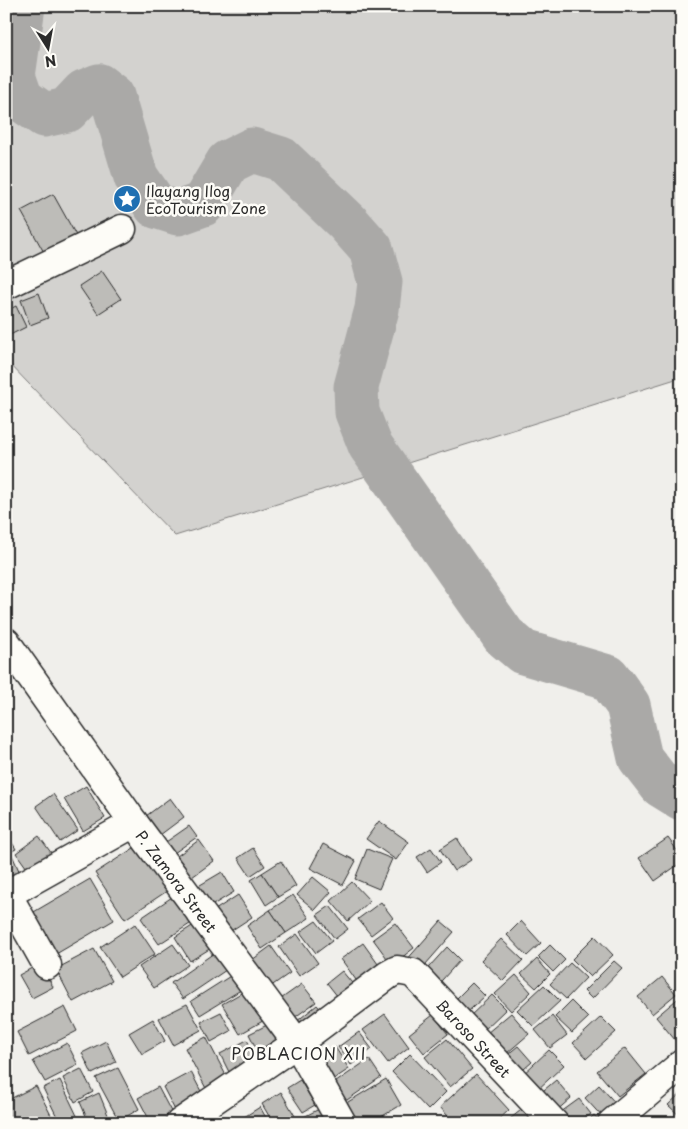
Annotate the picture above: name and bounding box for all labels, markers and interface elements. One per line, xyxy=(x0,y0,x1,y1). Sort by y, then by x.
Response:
north arrow xyxy=(22,22,72,72)
text: N xyxy=(43,50,58,73)
place label: Ilayang Ilog EcoTourism Zone xyxy=(146,179,266,219)
place icon: Ilayang Ilog EcoTourism Zone xyxy=(112,184,142,214)
street label: P. Zamora Street xyxy=(131,825,223,937)
street label: Baroso Street xyxy=(431,993,517,1083)
district label: POBLACION XII xyxy=(231,1041,367,1065)

